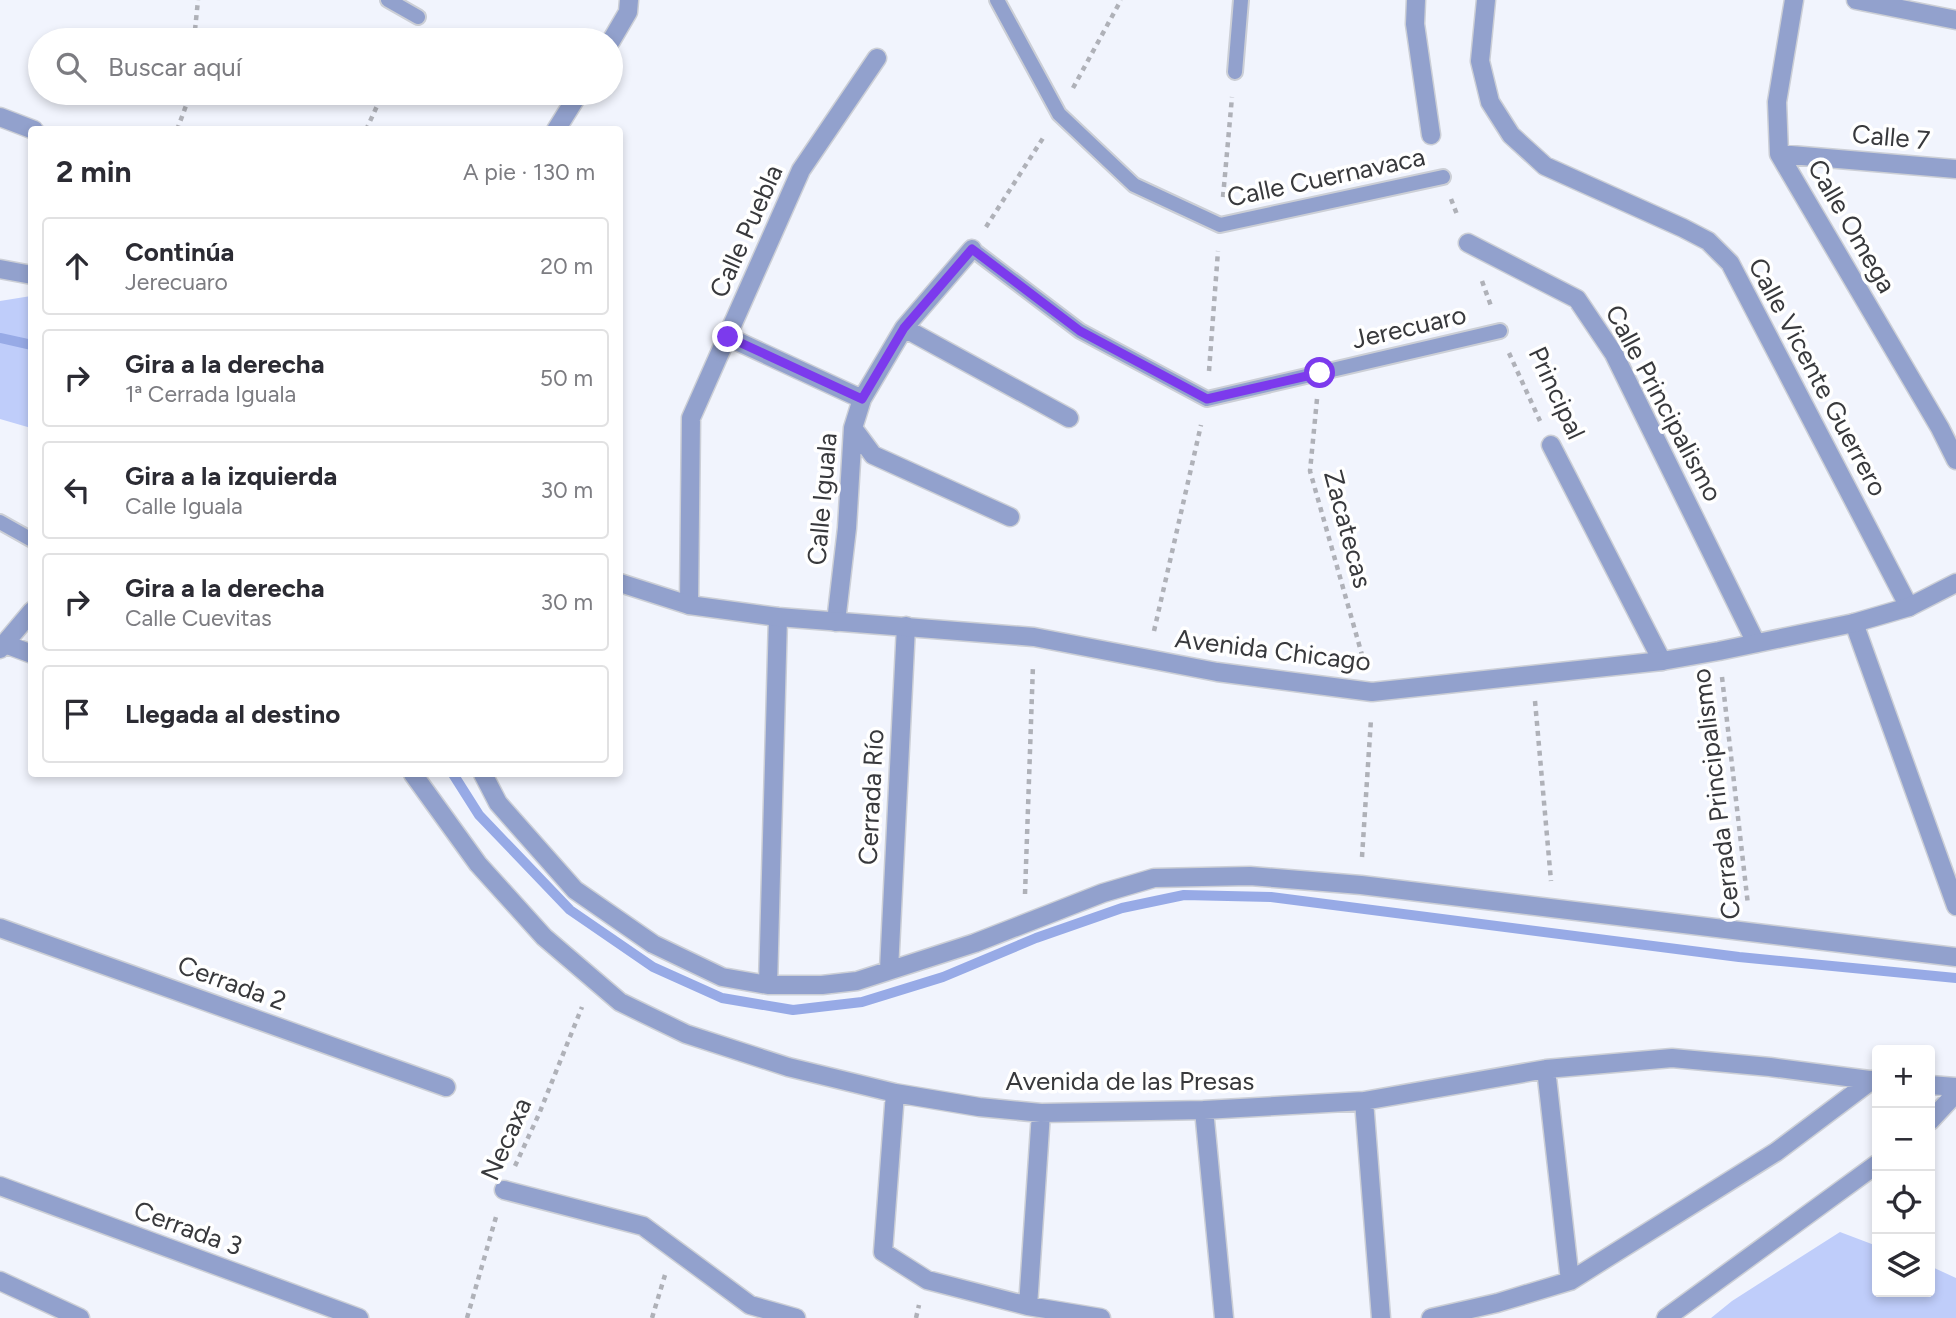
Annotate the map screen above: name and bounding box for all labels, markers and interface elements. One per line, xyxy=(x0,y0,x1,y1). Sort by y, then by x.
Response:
search box xyxy=(28,28,623,105)
icon: search xyxy=(52,48,90,86)
text: Buscar aquí xyxy=(108,51,242,83)
street label: Calle 7 xyxy=(1851,118,1931,156)
street label: Calle Cuernavaca xyxy=(1224,140,1428,214)
text: 2 min xyxy=(56,153,132,190)
street label: Calle Omega xyxy=(1801,153,1903,299)
text: A pie · 130 m xyxy=(463,158,595,186)
street label: Calle Puebla xyxy=(703,160,789,302)
text: Continúa xyxy=(125,236,234,268)
icon: ahead xyxy=(58,247,96,285)
text: 20 m xyxy=(540,252,593,280)
street label: Calle Vicente Guerrero xyxy=(1742,252,1894,502)
text: Jerecuaro xyxy=(125,268,228,296)
street label: Jerecuaro xyxy=(1349,298,1469,356)
street label: Calle Principalismo xyxy=(1599,299,1729,507)
route end xyxy=(712,321,743,352)
street label: Principal xyxy=(1522,342,1592,444)
text: Gira a la derecha xyxy=(125,348,325,380)
route start xyxy=(1304,357,1335,388)
icon: right xyxy=(58,359,96,397)
text: 50 m xyxy=(540,364,593,392)
text: 1ª Cerrada Iguala xyxy=(125,380,296,408)
street label: Calle Iguala xyxy=(800,431,844,567)
text: Gira a la izquierda xyxy=(125,460,337,492)
street label: Zacatecas xyxy=(1317,467,1379,591)
icon: left xyxy=(58,471,96,509)
text: 30 m xyxy=(540,476,593,504)
text: Calle Iguala xyxy=(125,492,243,520)
text: Gira a la derecha xyxy=(125,572,325,604)
icon: right xyxy=(58,583,96,621)
text: 30 m xyxy=(540,588,593,616)
text: Calle Cuevitas xyxy=(125,604,272,632)
street label: Avenida Chicago xyxy=(1173,622,1373,678)
street label: Cerrada Principalismo xyxy=(1685,667,1747,921)
icon: arrive xyxy=(58,695,96,733)
text: Llegada al destino xyxy=(125,698,340,730)
street label: Cerrada Río xyxy=(851,728,891,866)
street label: Cerrada 2 xyxy=(173,949,291,1017)
map controls xyxy=(1872,1045,1935,1297)
button: + xyxy=(1872,1045,1935,1108)
street label: Avenida de las Presas xyxy=(1006,1065,1254,1097)
street label: Necaxa xyxy=(474,1093,538,1185)
button: − xyxy=(1872,1108,1935,1171)
button: locate xyxy=(1872,1171,1935,1234)
street label: Cerrada 3 xyxy=(130,1194,246,1262)
button: layers xyxy=(1872,1234,1935,1297)

